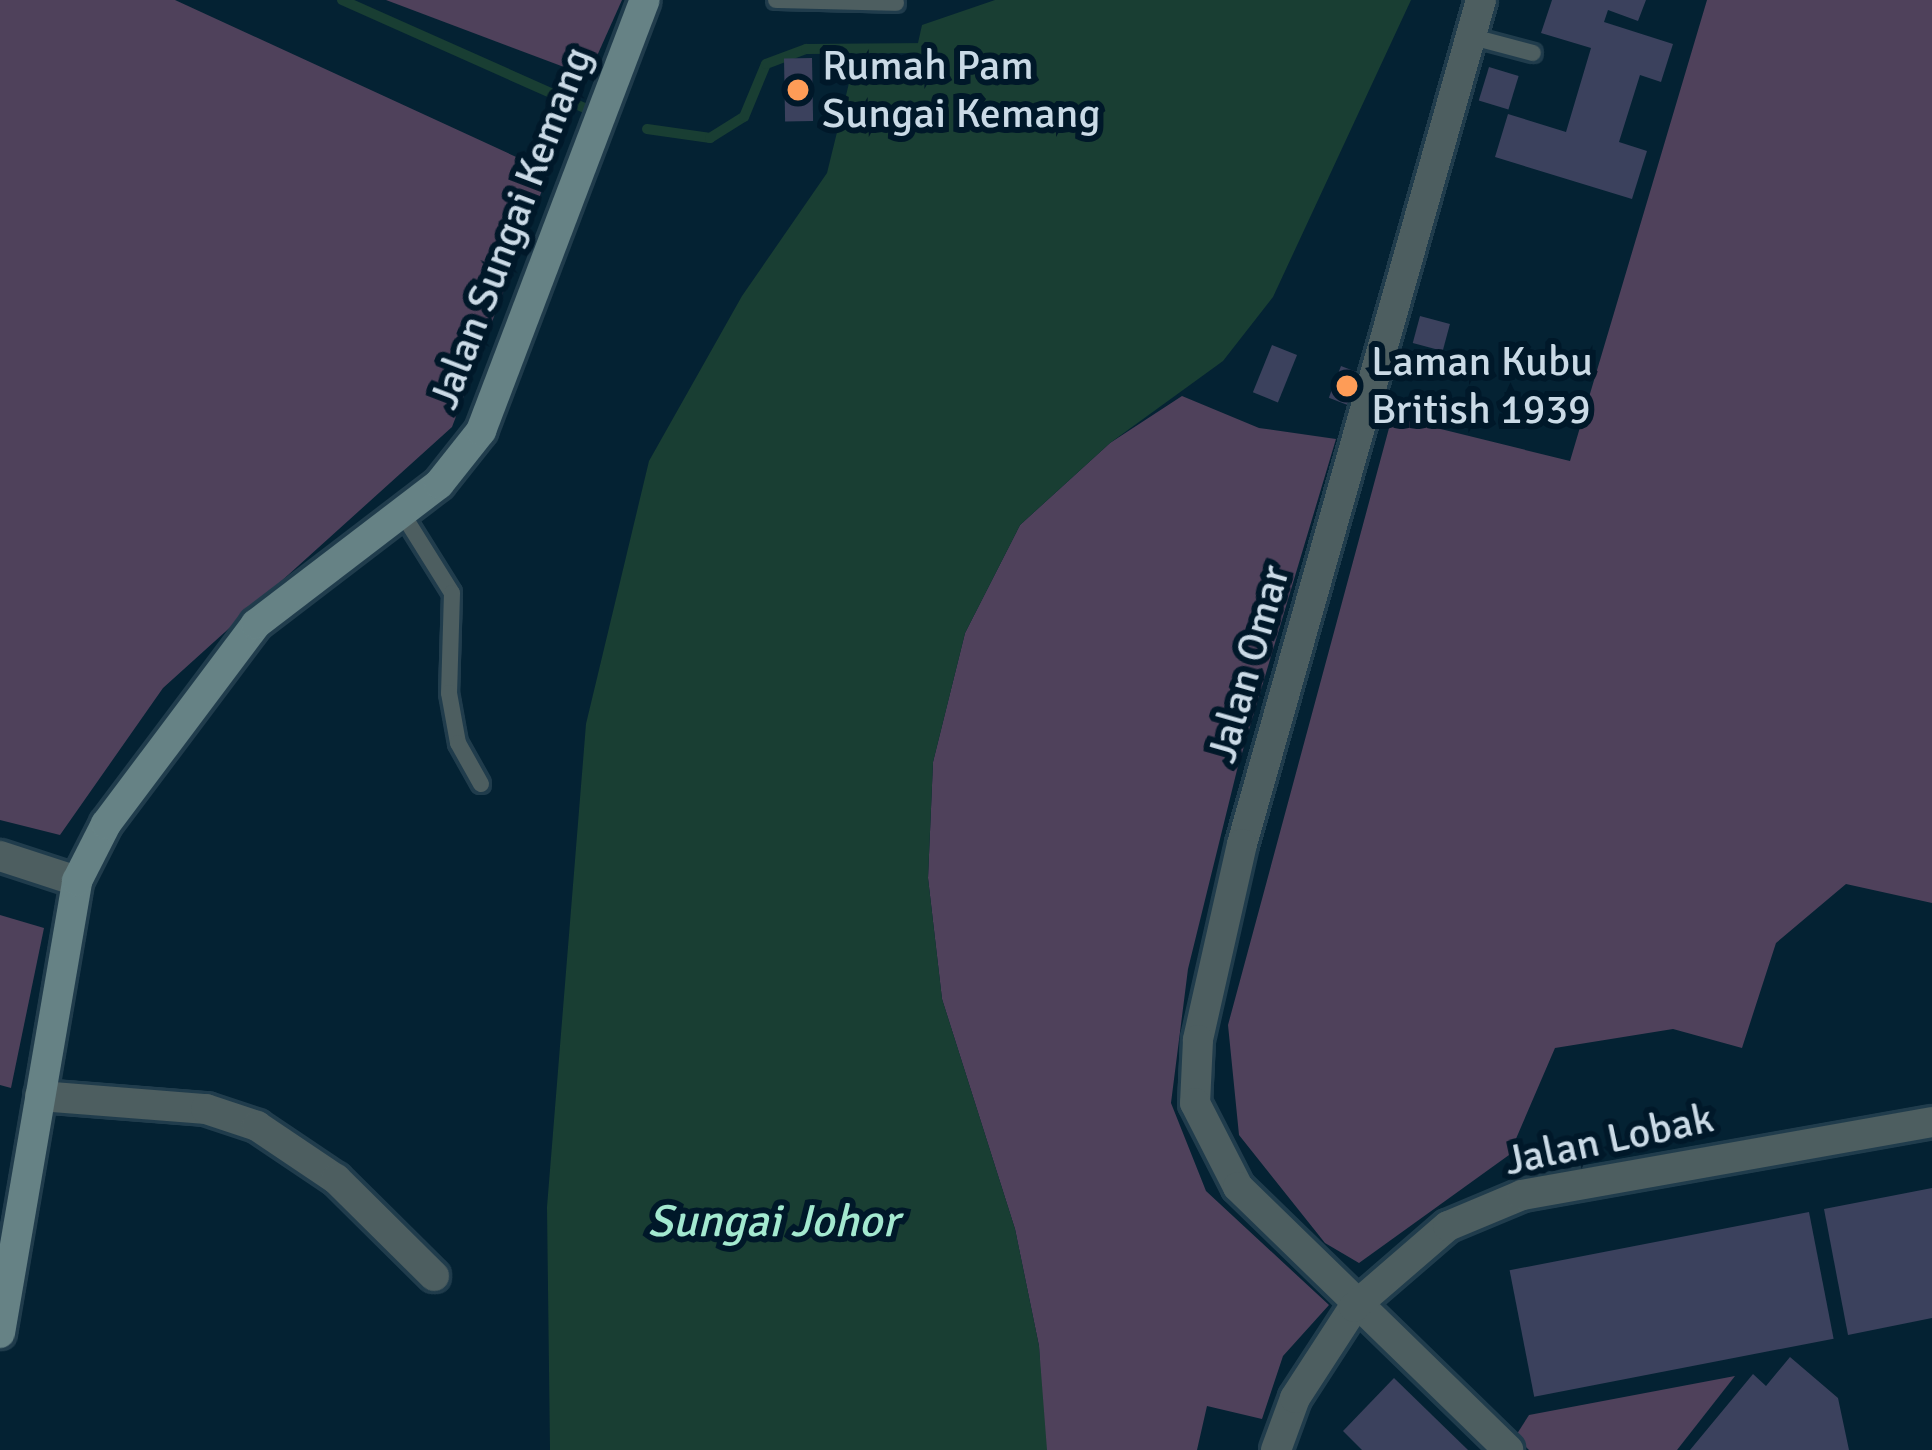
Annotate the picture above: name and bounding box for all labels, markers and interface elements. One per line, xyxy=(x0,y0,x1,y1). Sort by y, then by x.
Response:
street label: Jalan Sungai Kemang xyxy=(419,40,603,416)
place label: Rumah Pam Sungai Kemang xyxy=(822,41,1101,140)
marker: Rumah Pam Sungai Kemang xyxy=(785,77,811,103)
place label: Laman Kubu British 1939 xyxy=(1371,337,1593,436)
marker: Laman Kubu British 1939 xyxy=(1334,373,1360,399)
street label: Jalan Omar xyxy=(1197,560,1301,768)
street label: Jalan Lobak xyxy=(1500,1093,1718,1187)
water label: Sungai Johor xyxy=(648,1195,898,1249)

